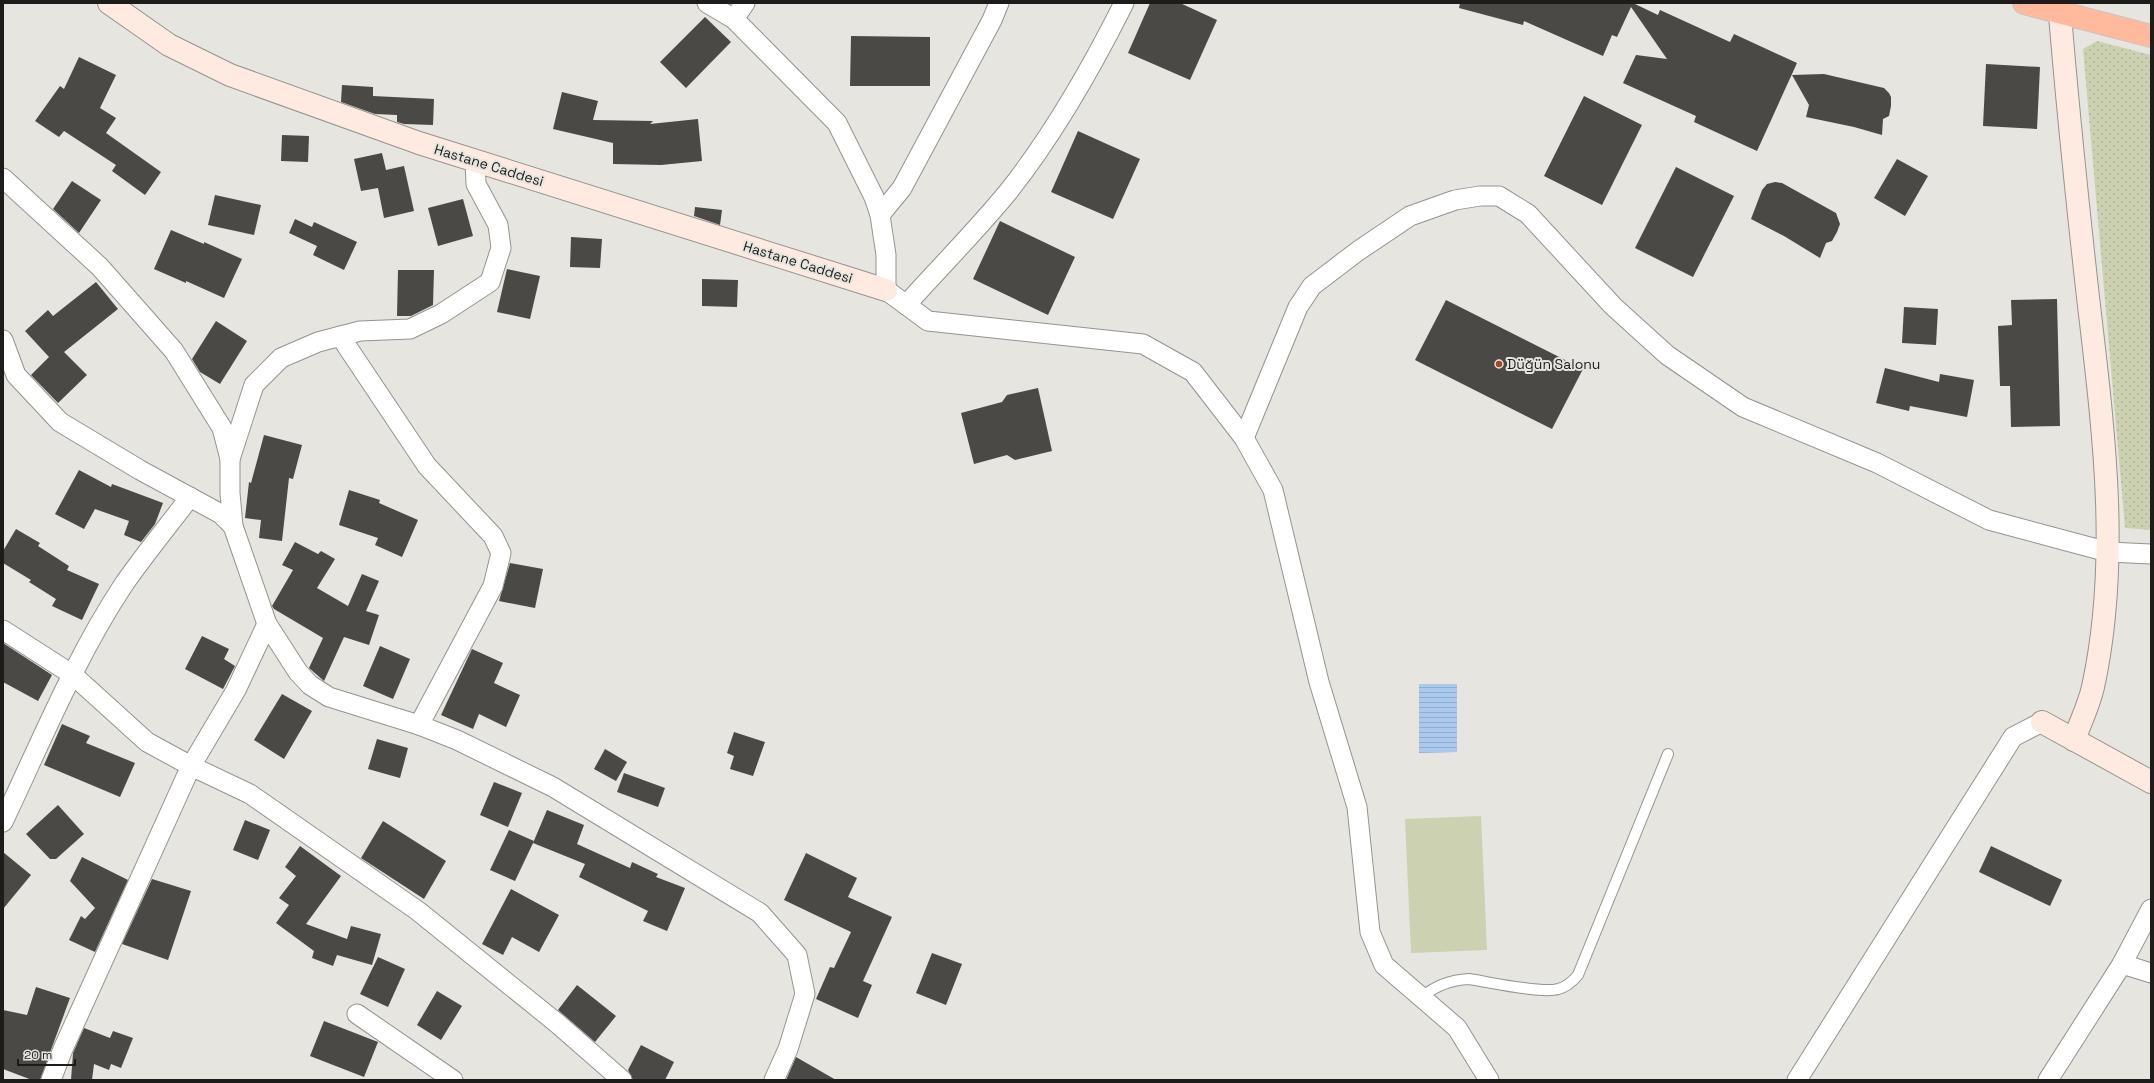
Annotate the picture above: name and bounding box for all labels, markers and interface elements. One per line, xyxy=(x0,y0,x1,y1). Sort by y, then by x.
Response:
street label: Hastane Caddesi xyxy=(432,140,546,190)
street label: Hastane Caddesi xyxy=(741,237,855,287)
place label: Düğün Salonu xyxy=(1507,355,1600,373)
marker: Düğün Salonu xyxy=(1494,359,1504,369)
scale bar xyxy=(18,1041,75,1067)
text: 20 m xyxy=(24,1047,52,1063)

